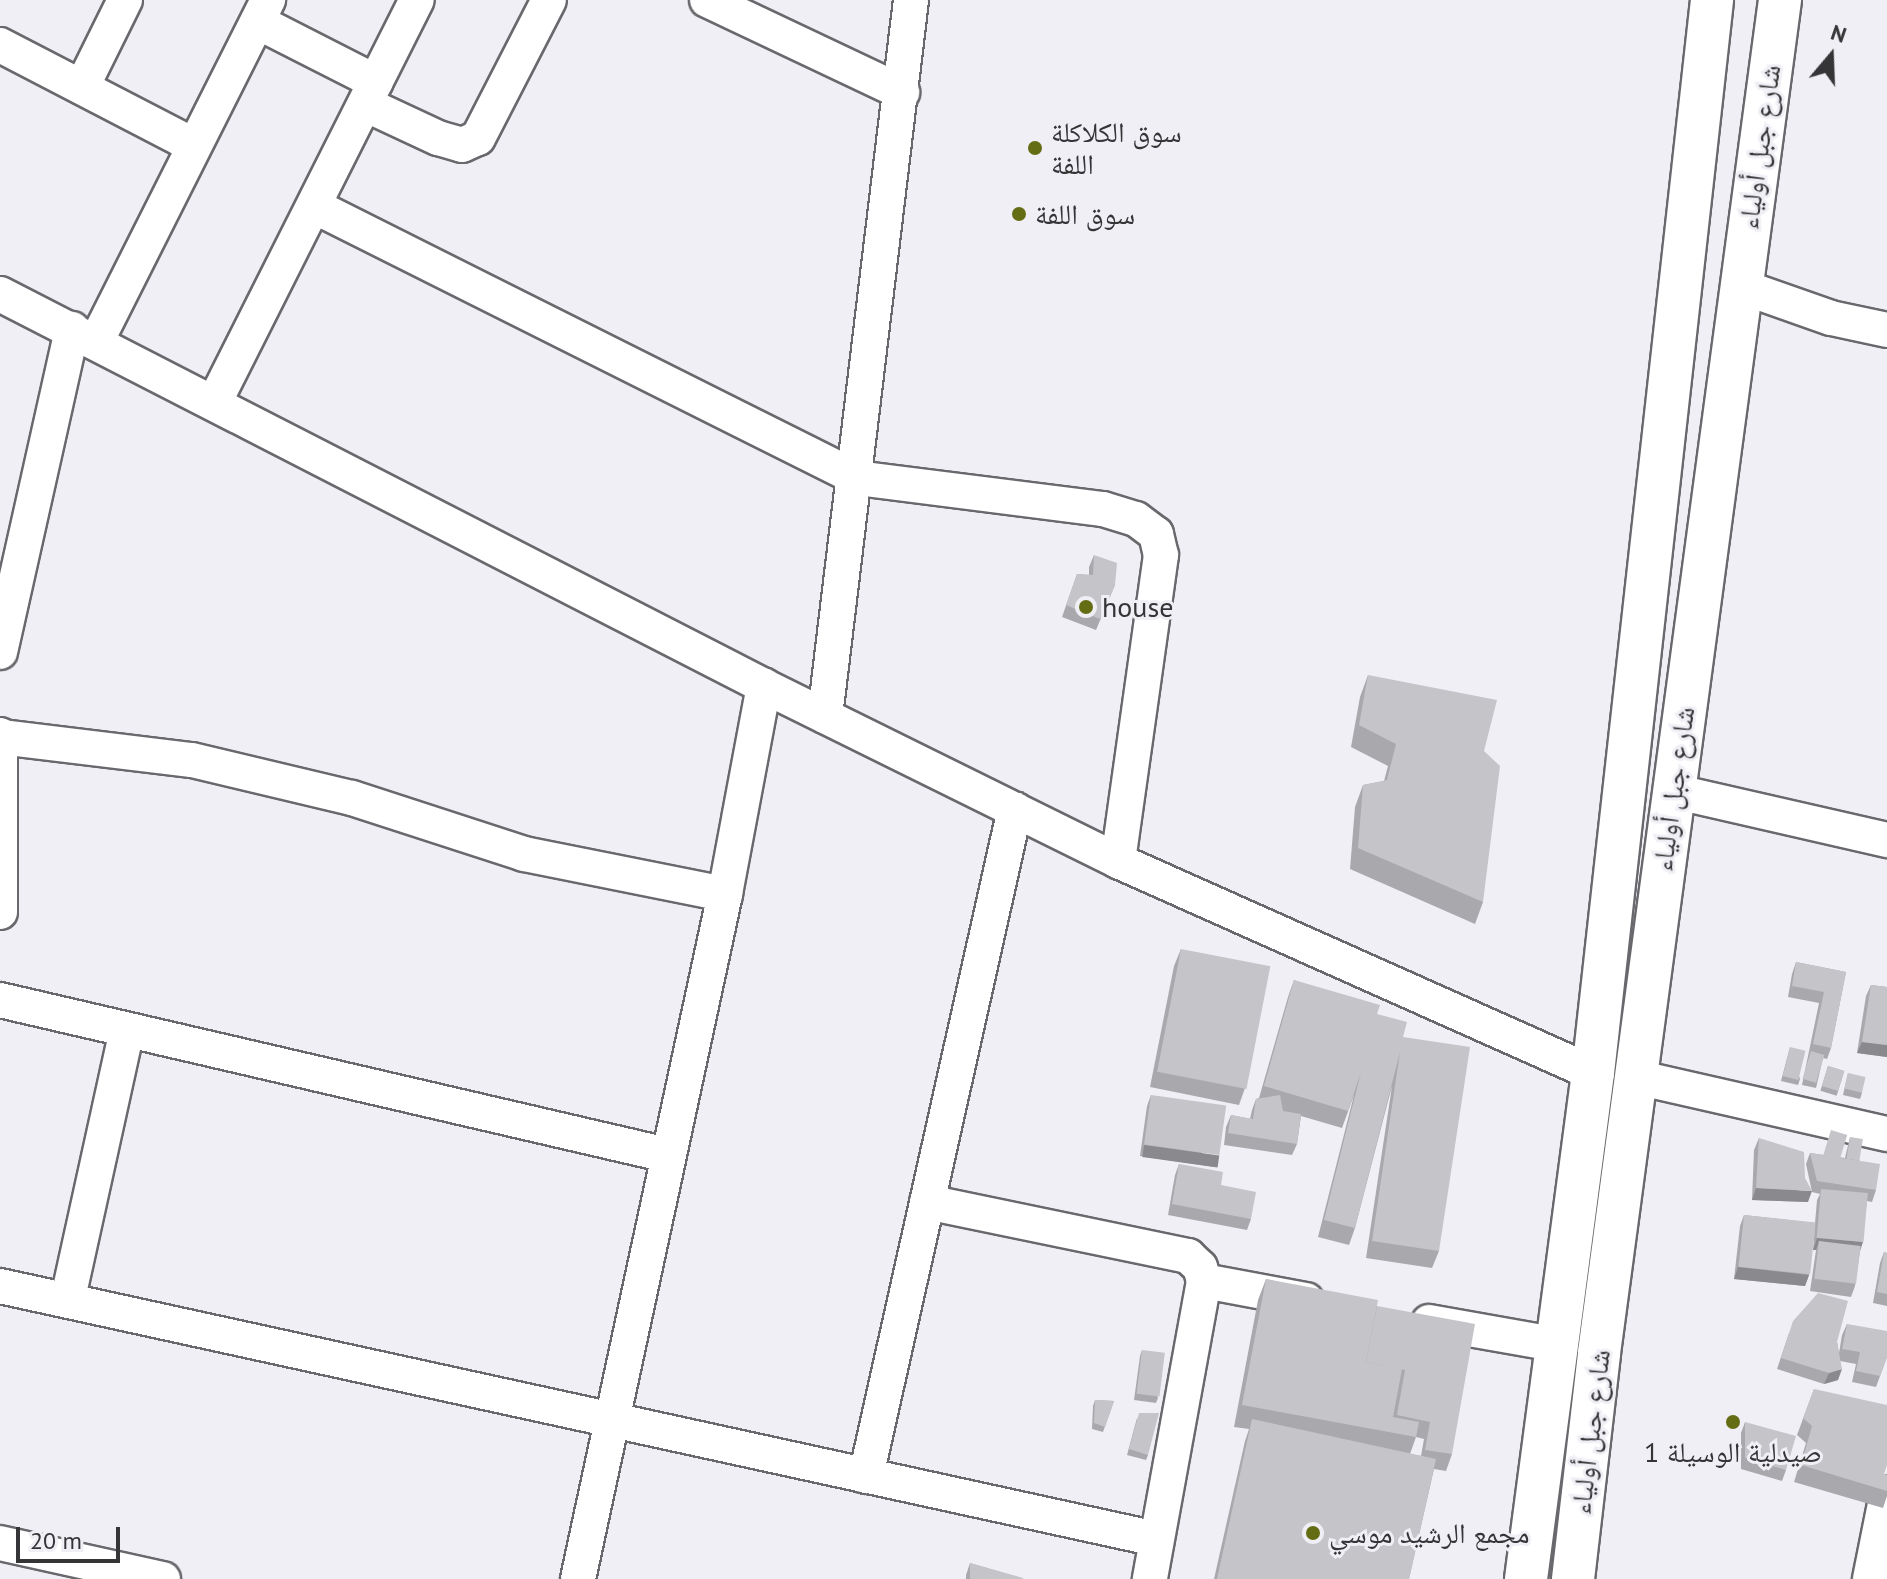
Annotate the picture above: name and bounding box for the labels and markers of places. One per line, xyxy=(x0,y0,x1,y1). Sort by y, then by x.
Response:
place label: سوق الكلاكلة اللفة xyxy=(1051,115,1182,181)
marker: سوق الكلاكلة اللفة xyxy=(1026,139,1044,157)
place label: سوق اللفة xyxy=(1035,197,1135,231)
marker: سوق اللفة xyxy=(1010,205,1028,223)
place label: house xyxy=(1102,590,1173,624)
marker: house xyxy=(1077,598,1095,616)
marker: صيدلية الوسيلة 1 xyxy=(1724,1413,1742,1431)
place label: صيدلية الوسيلة 1 xyxy=(1644,1435,1822,1469)
place label: مجمع الرشيد موسي xyxy=(1329,1516,1530,1550)
marker: مجمع الرشيد موسي xyxy=(1304,1524,1322,1542)

